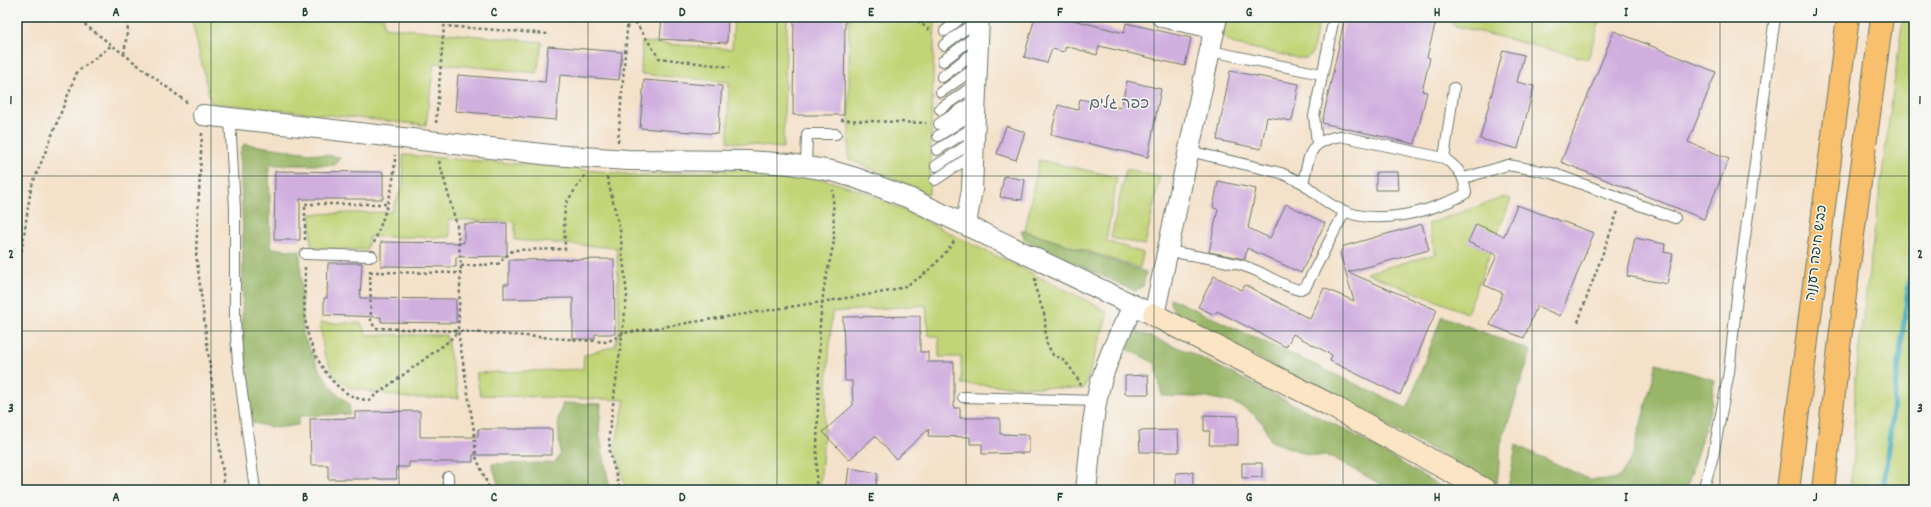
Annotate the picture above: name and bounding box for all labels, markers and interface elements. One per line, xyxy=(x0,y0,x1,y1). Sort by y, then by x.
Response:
text: A xyxy=(112,4,120,23)
text: B xyxy=(302,4,308,23)
text: C xyxy=(491,4,498,23)
text: D xyxy=(679,4,686,23)
text: E xyxy=(868,4,875,23)
text: F xyxy=(1057,4,1063,23)
text: G xyxy=(1246,4,1253,23)
text: H xyxy=(1434,4,1441,23)
text: I xyxy=(1624,4,1629,23)
text: J xyxy=(1813,4,1818,23)
text: 1 xyxy=(10,92,13,111)
text: 1 xyxy=(1919,92,1922,111)
district label: כפר גלים xyxy=(1089,93,1149,116)
street label: כביש חיפה רעננה xyxy=(1801,204,1833,302)
text: 2 xyxy=(8,246,14,265)
text: 2 xyxy=(1917,246,1923,265)
text: 3 xyxy=(8,400,14,419)
text: 3 xyxy=(1917,400,1923,419)
text: A xyxy=(112,489,120,507)
text: B xyxy=(302,489,308,507)
text: C xyxy=(491,489,498,507)
text: D xyxy=(679,489,686,507)
text: E xyxy=(868,489,875,507)
text: F xyxy=(1057,489,1063,507)
text: G xyxy=(1246,489,1253,507)
text: H xyxy=(1434,489,1441,507)
text: I xyxy=(1624,489,1629,507)
text: J xyxy=(1813,489,1818,507)

